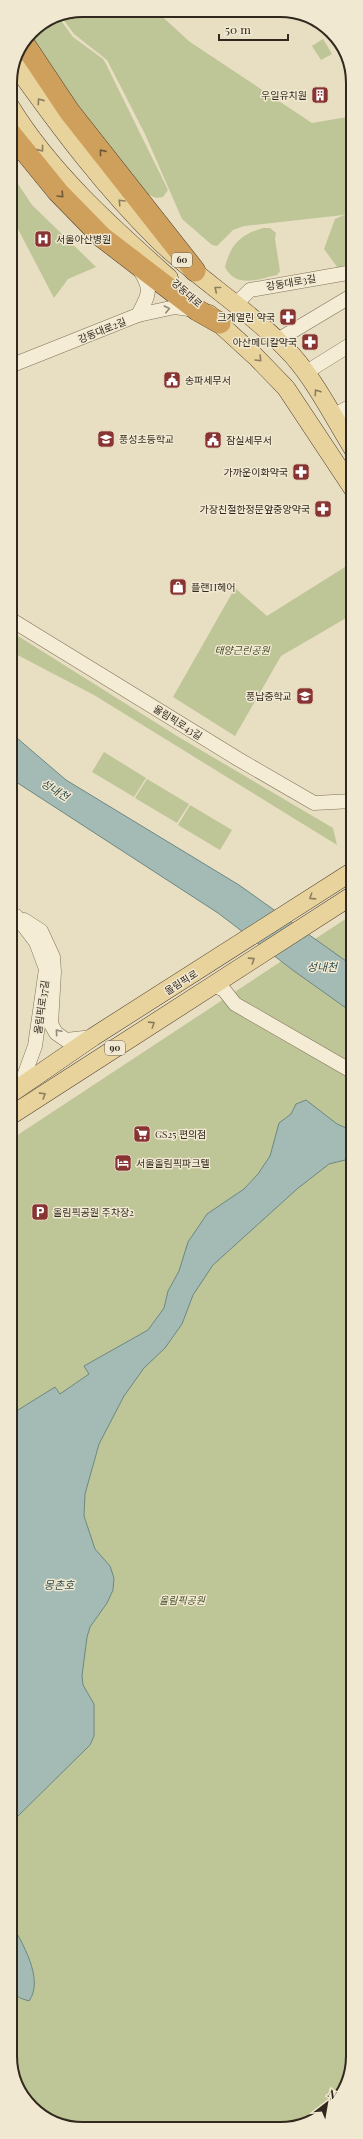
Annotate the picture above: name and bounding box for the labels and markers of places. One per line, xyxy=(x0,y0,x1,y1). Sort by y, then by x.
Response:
building icon: 우일유치원 xyxy=(310,85,330,105)
place label: 우일유치원 xyxy=(261,88,307,102)
hospital icon: 서울아산병원 xyxy=(33,229,53,249)
place label: 서울아산병원 xyxy=(56,232,111,246)
pharmacy icon: 크게열린 약국 xyxy=(278,307,298,327)
place label: 크게열린 약국 xyxy=(217,310,275,324)
pharmacy icon: 아산메디칼약국 xyxy=(300,332,320,352)
place label: 아산메디칼약국 xyxy=(233,335,297,349)
public building icon: 송파세무서 xyxy=(162,370,182,390)
place label: 송파세무서 xyxy=(185,373,231,387)
school or university icon: 풍성초등학교 xyxy=(96,429,116,449)
public building icon: 잠실세무서 xyxy=(203,430,223,450)
place label: 풍성초등학교 xyxy=(119,432,174,446)
place label: 잠실세무서 xyxy=(226,433,272,447)
pharmacy icon: 가까운이화약국 xyxy=(291,462,311,482)
place label: 가까운이화약국 xyxy=(224,465,288,479)
pharmacy icon: 가장친절한정문앞중앙약국 xyxy=(313,499,333,519)
place label: 가장친절한정문앞중앙약국 xyxy=(200,502,310,516)
shop icon: 플랜H헤어 xyxy=(168,577,188,597)
place label: 플랜H헤어 xyxy=(191,580,235,594)
school or university icon: 풍납중학교 xyxy=(295,686,315,706)
place label: 풍납중학교 xyxy=(246,689,292,703)
supermarket icon: GS25 편의점 xyxy=(132,1124,152,1144)
place label: GS25 편의점 xyxy=(155,1127,206,1141)
hotel icon: 서울올림픽파크텔 xyxy=(113,1153,133,1173)
place label: 서울올림픽파크텔 xyxy=(136,1156,210,1170)
parking icon: 올림픽공원 주차장2 xyxy=(30,1202,50,1222)
place label: 올림픽공원 주차장2 xyxy=(53,1205,134,1219)

